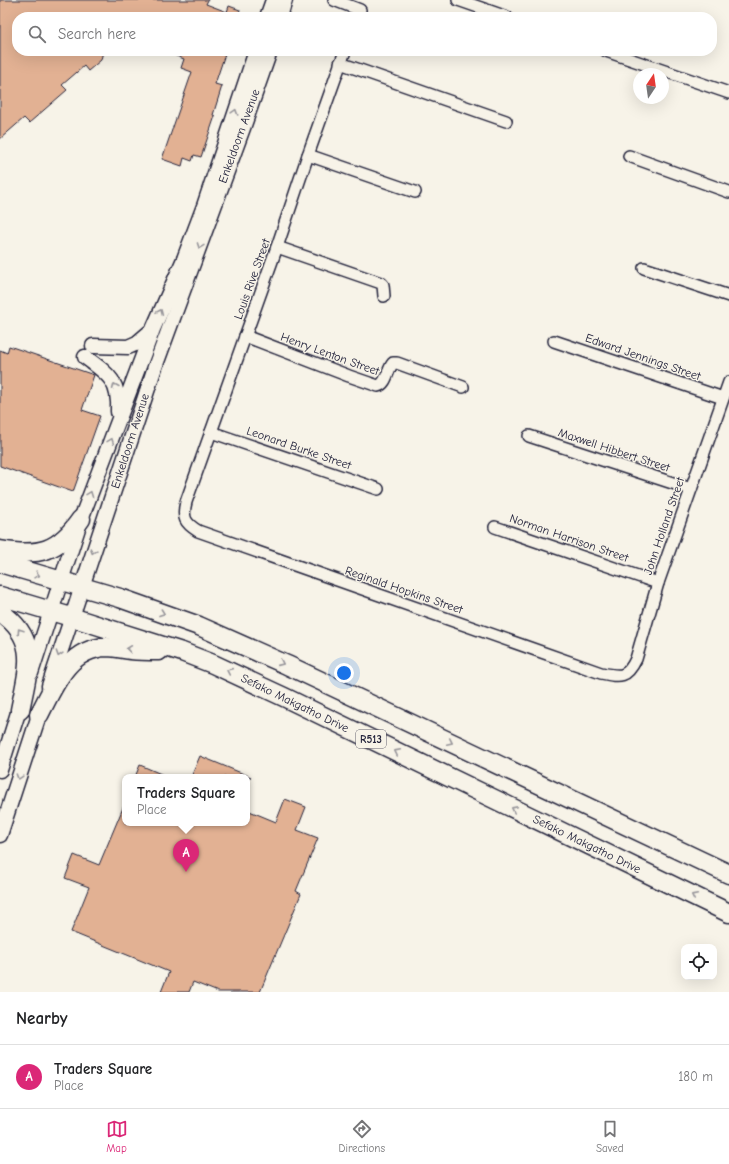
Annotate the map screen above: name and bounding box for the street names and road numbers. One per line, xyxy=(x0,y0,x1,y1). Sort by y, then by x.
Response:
street label: Enkeldoorn Avenue xyxy=(215,87,263,185)
street label: Louis Rive Street xyxy=(231,236,273,321)
street label: Henry Lenton Street xyxy=(279,330,382,379)
street label: Edward Jennings Street xyxy=(583,331,703,384)
street label: Enkeldoorn Avenue xyxy=(108,392,152,490)
street label: Leonard Burke Street xyxy=(245,424,354,473)
street label: Maxwell Hibbert Street xyxy=(556,425,672,475)
street label: John Holland Street xyxy=(641,475,687,577)
street label: Norman Harrison Street xyxy=(508,511,631,565)
street label: Reginald Hopkins Street xyxy=(343,563,465,617)
street label: Sefako Makgatho Drive xyxy=(239,671,351,735)
road number: R513 xyxy=(356,730,386,748)
street label: Sefako Makgatho Drive xyxy=(531,812,643,876)

